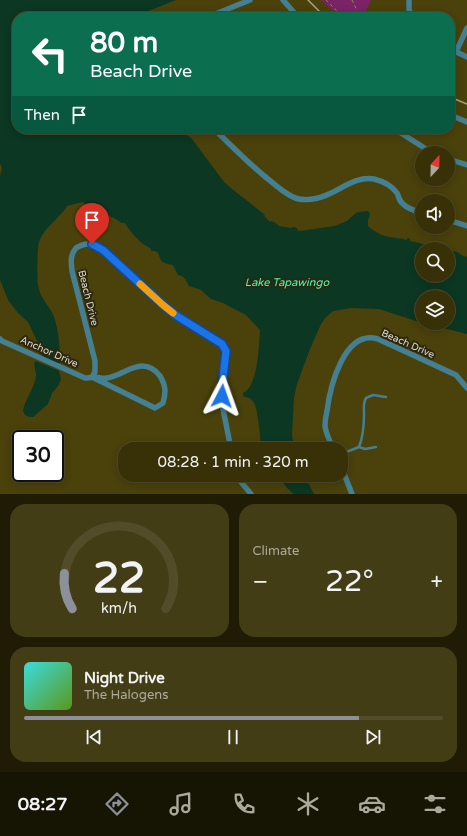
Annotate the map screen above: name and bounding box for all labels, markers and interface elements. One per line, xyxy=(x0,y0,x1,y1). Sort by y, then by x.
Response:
text: 80 m xyxy=(90,26,158,60)
icon: left xyxy=(24,28,76,80)
text: Beach Drive xyxy=(90,60,192,82)
icon: arrive xyxy=(68,104,90,126)
text: Then xyxy=(24,106,60,124)
north arrow xyxy=(415,146,455,186)
map controls xyxy=(415,146,455,330)
button: sound xyxy=(415,194,455,234)
pin xyxy=(75,203,109,244)
icon: arrive xyxy=(81,209,103,231)
button: search xyxy=(415,242,455,282)
street label: Beach Drive xyxy=(75,269,101,327)
water label: Lake Tapawingo xyxy=(245,276,330,289)
button: layers xyxy=(415,290,455,330)
street label: Beach Drive xyxy=(380,327,437,361)
street label: Anchor Drive xyxy=(18,334,80,370)
position arrow xyxy=(201,375,243,417)
speed limit sign: 30 xyxy=(12,430,64,482)
text: 08:28 · 1 min · 320 m xyxy=(158,453,308,471)
text: Climate xyxy=(253,543,299,559)
text: 22 xyxy=(93,553,145,603)
text: 22° xyxy=(325,563,374,600)
text: − xyxy=(253,569,268,595)
text: + xyxy=(431,569,443,595)
text: km/h xyxy=(101,599,137,616)
text: Night Drive xyxy=(84,669,165,687)
text: The Halogens xyxy=(84,687,168,703)
icon: previous xyxy=(83,726,105,748)
icon: pause xyxy=(222,726,244,748)
icon: next xyxy=(362,726,384,748)
icon: directions xyxy=(103,790,131,818)
icon: music xyxy=(167,790,195,818)
icon: phone xyxy=(230,790,258,818)
icon: climate xyxy=(294,790,322,818)
icon: car xyxy=(358,790,386,818)
icon: filters xyxy=(421,790,449,818)
text: 08:27 xyxy=(18,793,68,815)

